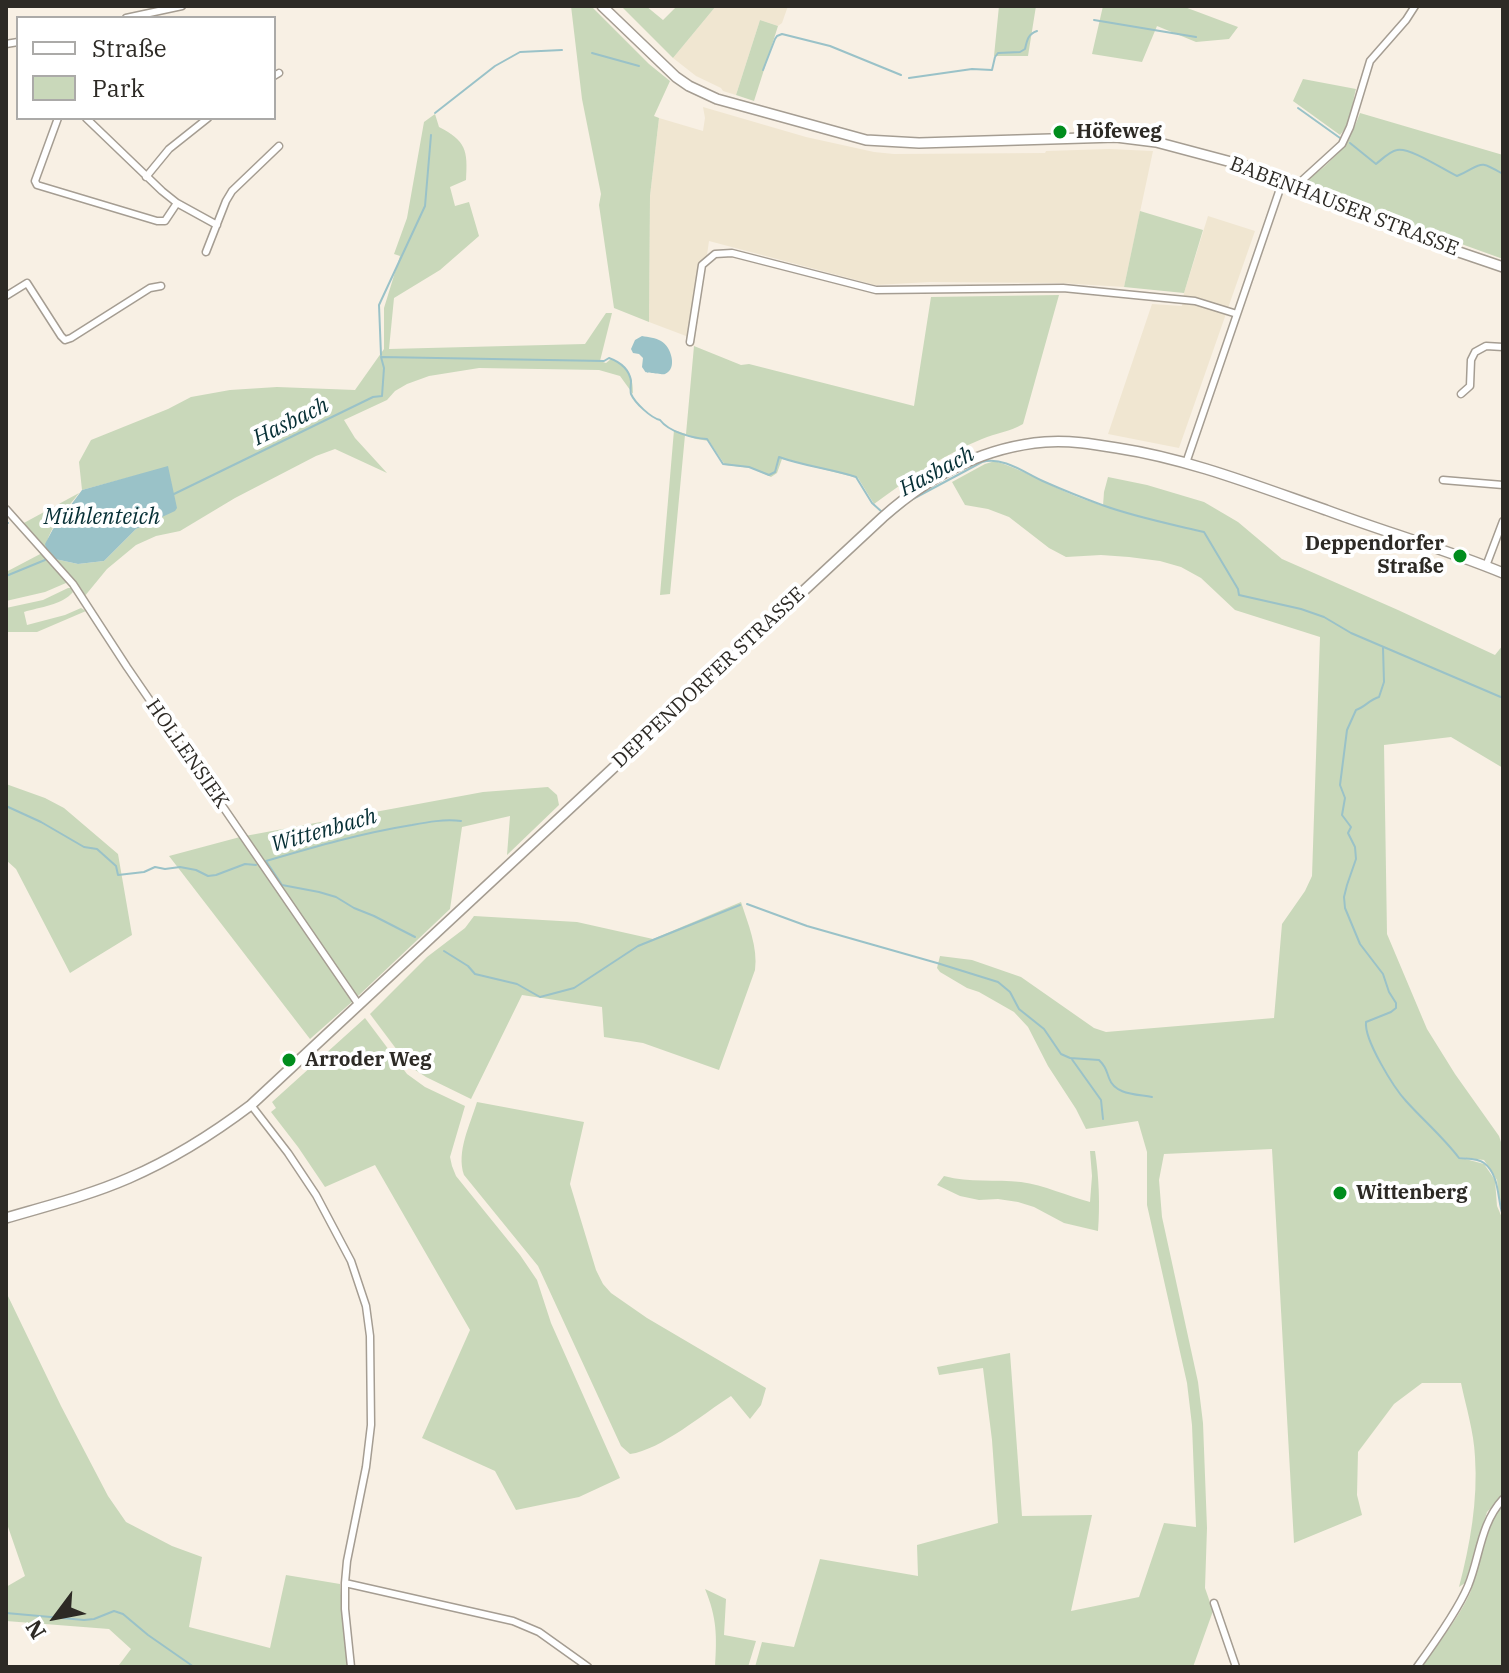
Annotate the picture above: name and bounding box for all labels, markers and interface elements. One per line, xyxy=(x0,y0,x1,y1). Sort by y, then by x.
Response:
legend xyxy=(16,16,276,120)
text: Straße xyxy=(92,32,167,64)
text: Park xyxy=(92,72,144,104)
place label: Höfeweg xyxy=(1076,120,1162,144)
marker: Höfeweg xyxy=(1051,123,1069,141)
street label: BABENHAUSER STRASSE xyxy=(1226,152,1462,262)
water label: Hasbach xyxy=(249,392,333,452)
water label: Hasbach xyxy=(895,441,979,503)
water label: Mühlenteich xyxy=(44,505,160,531)
place label: Deppendorfer Straße xyxy=(1305,532,1444,579)
marker: Deppendorfer Straße xyxy=(1451,547,1469,565)
street label: DEPPENDORFER STRASSE xyxy=(608,583,810,773)
street label: HOLLENSIEK xyxy=(141,695,233,813)
water label: Wittenbach xyxy=(268,803,380,859)
place label: Arroder Weg xyxy=(305,1048,432,1072)
marker: Arroder Weg xyxy=(280,1051,298,1069)
place label: Wittenberg xyxy=(1356,1181,1468,1205)
marker: Wittenberg xyxy=(1331,1184,1349,1202)
north arrow xyxy=(16,1577,96,1657)
text: N xyxy=(18,1615,52,1645)

